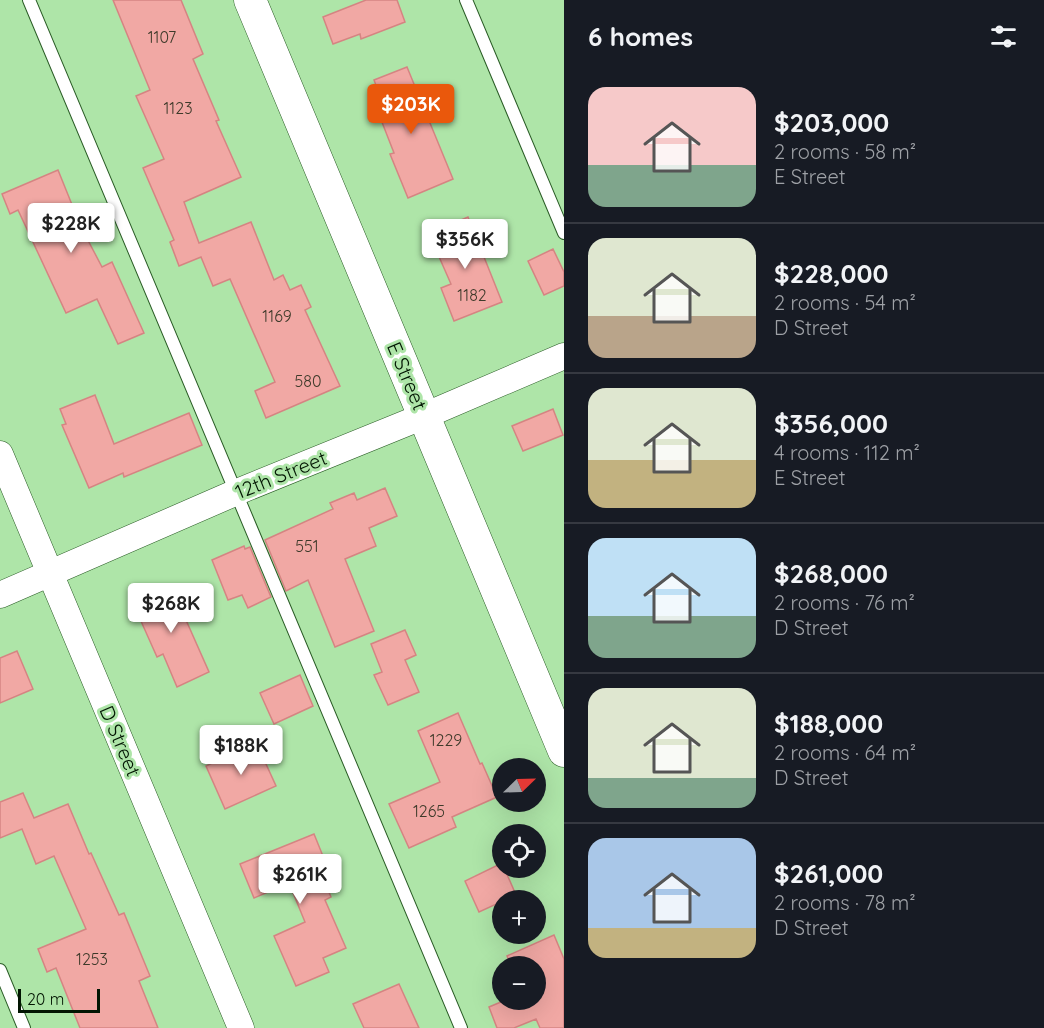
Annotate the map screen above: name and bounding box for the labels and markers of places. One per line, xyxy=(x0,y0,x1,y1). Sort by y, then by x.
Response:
pin: $203K xyxy=(369,84,453,135)
pin: $228K xyxy=(29,203,113,254)
pin: $356K xyxy=(423,219,507,270)
pin: $268K xyxy=(129,583,213,634)
pin: $188K xyxy=(199,725,283,776)
pin: $261K xyxy=(258,854,342,905)

